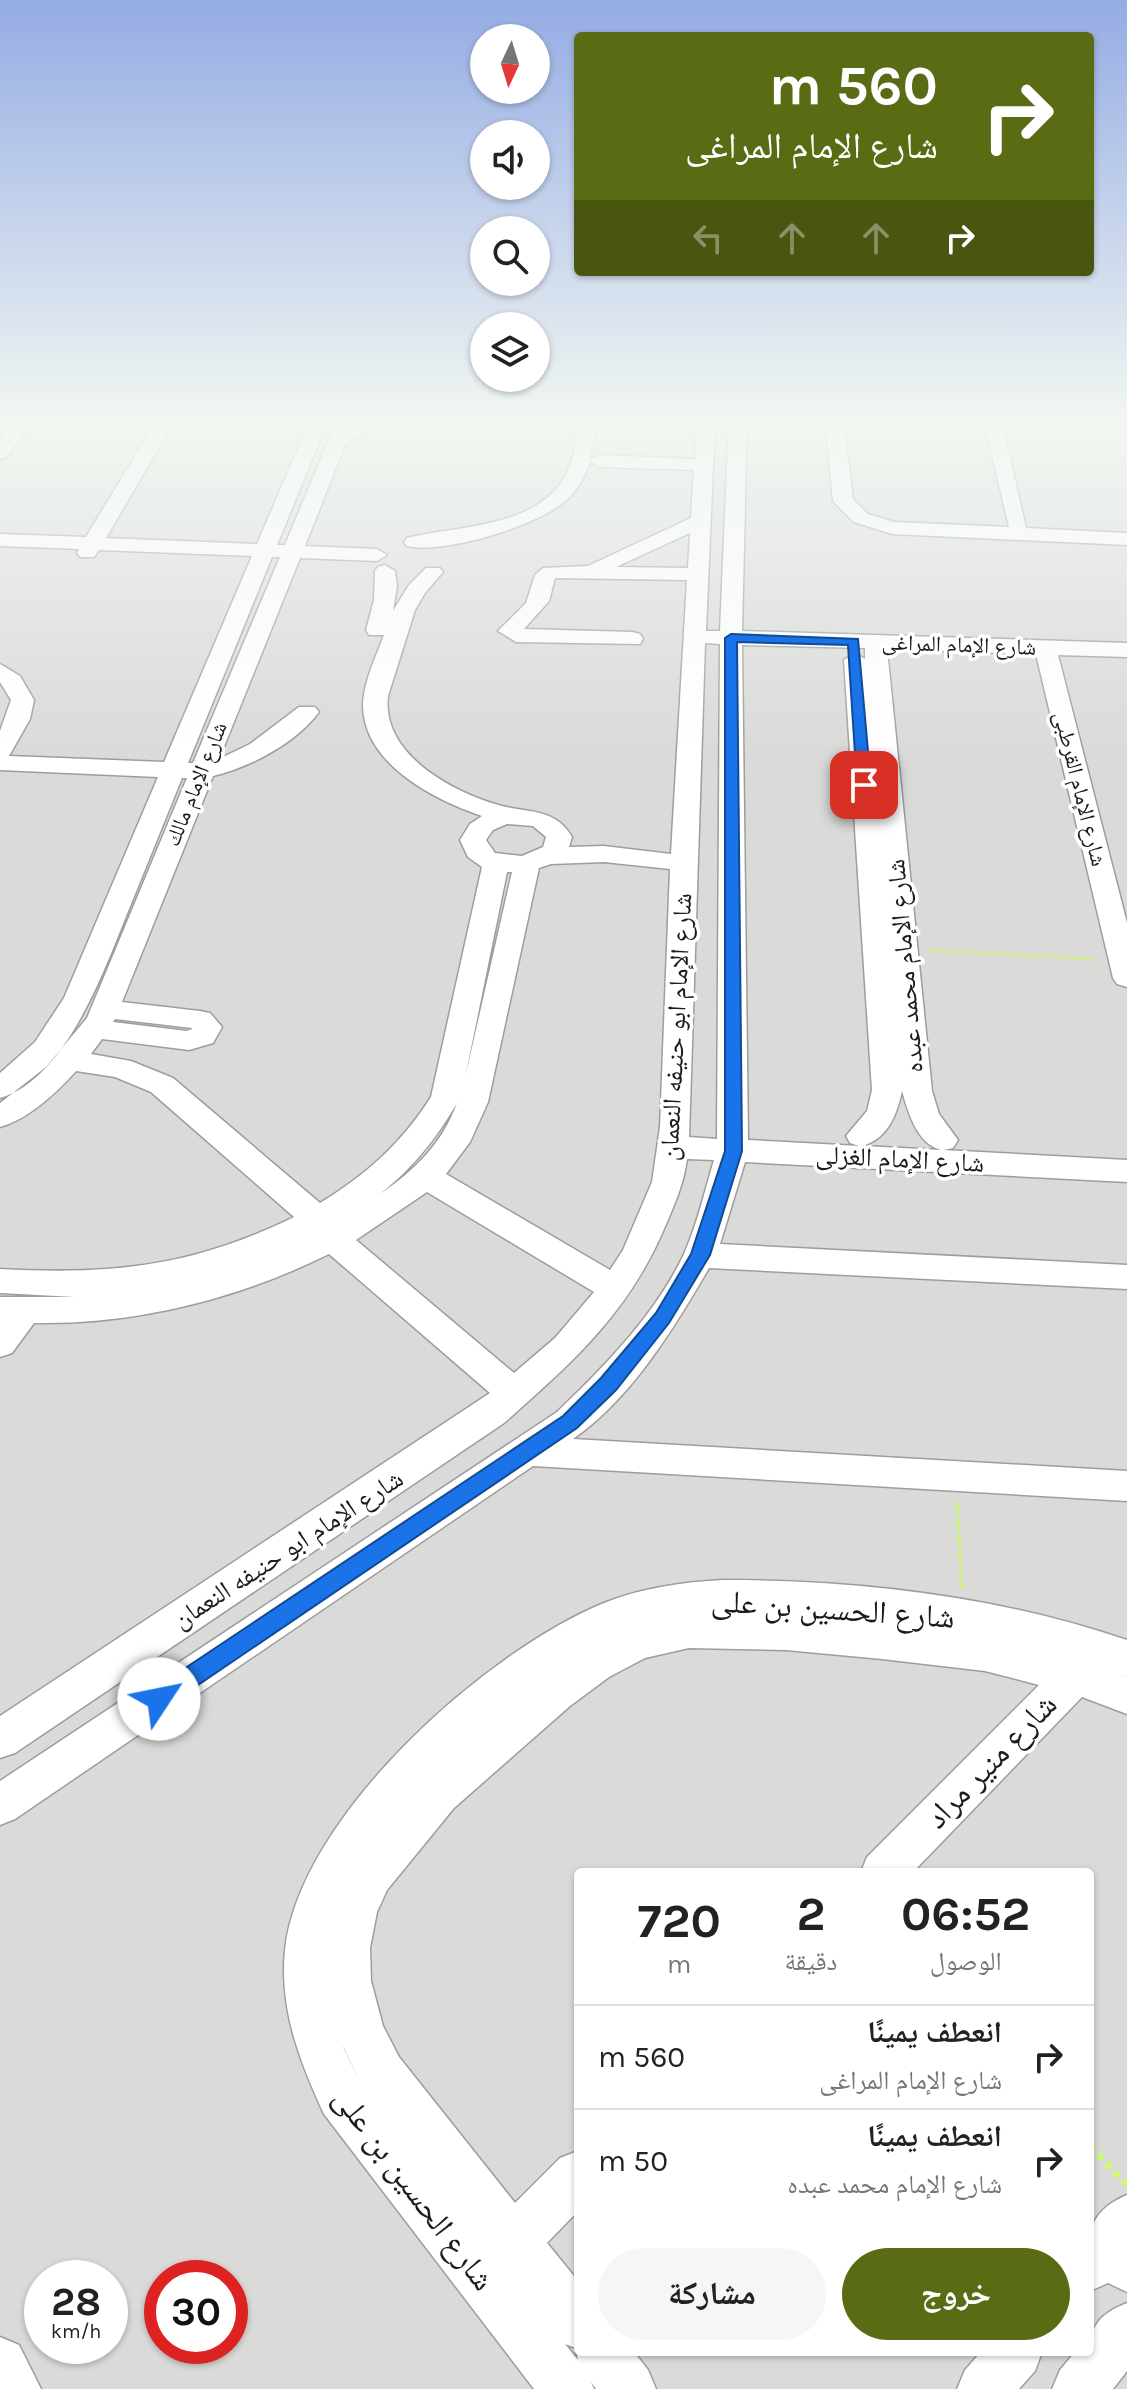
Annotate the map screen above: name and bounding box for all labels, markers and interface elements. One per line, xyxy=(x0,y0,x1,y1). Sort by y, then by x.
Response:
north arrow xyxy=(470,24,550,104)
map controls xyxy=(470,24,550,392)
text: 560 m xyxy=(769,53,938,118)
icon: right xyxy=(966,64,1070,168)
button: sound xyxy=(470,120,550,200)
text: شارع الإمام المراغى xyxy=(685,125,938,167)
button: search xyxy=(470,216,550,296)
icon: left xyxy=(686,216,730,260)
icon: ahead xyxy=(770,216,814,260)
icon: ahead xyxy=(854,216,898,260)
icon: right xyxy=(938,216,982,260)
button: layers xyxy=(470,312,550,392)
street label: شارع الإمام المراغى xyxy=(881,629,1037,662)
street label: شارع الإمام القرطبى xyxy=(1047,709,1112,869)
street label: شارع الإمام مالك xyxy=(159,718,234,850)
pin xyxy=(830,751,898,819)
icon: arrive xyxy=(842,763,886,807)
street label: شارع الإمام محمد عبده xyxy=(880,858,932,1074)
street label: شارع الإمام ابو حنيفه النعمان xyxy=(653,892,700,1162)
street label: شارع الإمام الغزلى xyxy=(815,1139,985,1181)
street label: شارع الإمام ابو حنيفه النعمان xyxy=(167,1463,410,1637)
street label: شارع الحسين بن على xyxy=(710,1582,956,1637)
position arrow xyxy=(117,1657,201,1741)
street label: شارع منير مراد xyxy=(918,1686,1065,1837)
text: 2 xyxy=(796,1886,825,1942)
text: 06:52 xyxy=(901,1886,1030,1942)
text: 720 xyxy=(638,1893,721,1949)
text: دقيقة xyxy=(785,1946,837,1977)
text: الوصول xyxy=(930,1946,1002,1977)
text: m xyxy=(667,1949,691,1980)
text: انعطف يمينًا xyxy=(867,2014,1002,2050)
icon: right xyxy=(1026,2035,1070,2079)
text: 560 m xyxy=(598,2039,685,2075)
text: شارع الإمام المراغى xyxy=(819,2065,1002,2096)
street label: شارع الحسين بن على xyxy=(325,2080,502,2298)
text: انعطف يمينًا xyxy=(867,2118,1002,2154)
icon: right xyxy=(1026,2139,1070,2183)
text: 50 m xyxy=(598,2143,668,2179)
text: شارع الإمام محمد عبده xyxy=(787,2169,1002,2200)
button: مشاركة xyxy=(598,2248,826,2340)
button: خروج xyxy=(842,2248,1070,2340)
speed limit sign: 30 xyxy=(144,2260,248,2364)
text: 28 xyxy=(51,2278,101,2325)
text: km/h xyxy=(51,2320,101,2343)

